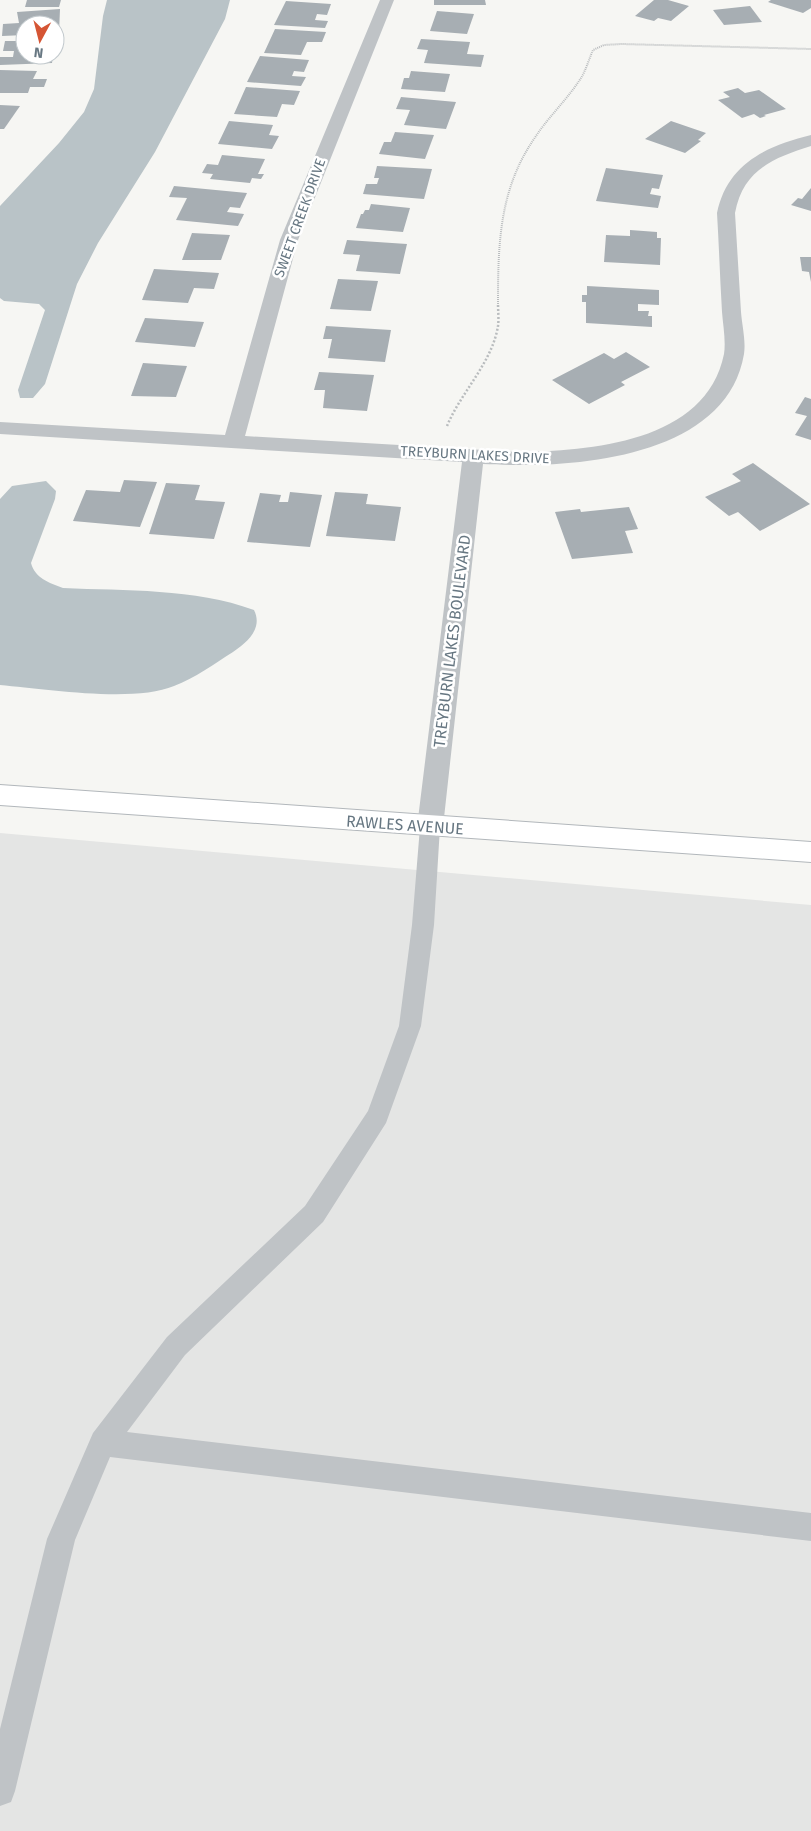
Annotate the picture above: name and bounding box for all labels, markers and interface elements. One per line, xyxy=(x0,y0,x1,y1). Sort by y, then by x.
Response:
north arrow xyxy=(15,15,65,65)
text: N xyxy=(33,43,44,61)
street label: SWEET CREEK DRIVE xyxy=(271,156,329,280)
street label: TREYBURN LAKES DRIVE xyxy=(400,443,550,467)
street label: TREYBURN LAKES BOULEVARD xyxy=(430,534,474,748)
street label: RAWLES AVENUE xyxy=(346,811,464,839)

